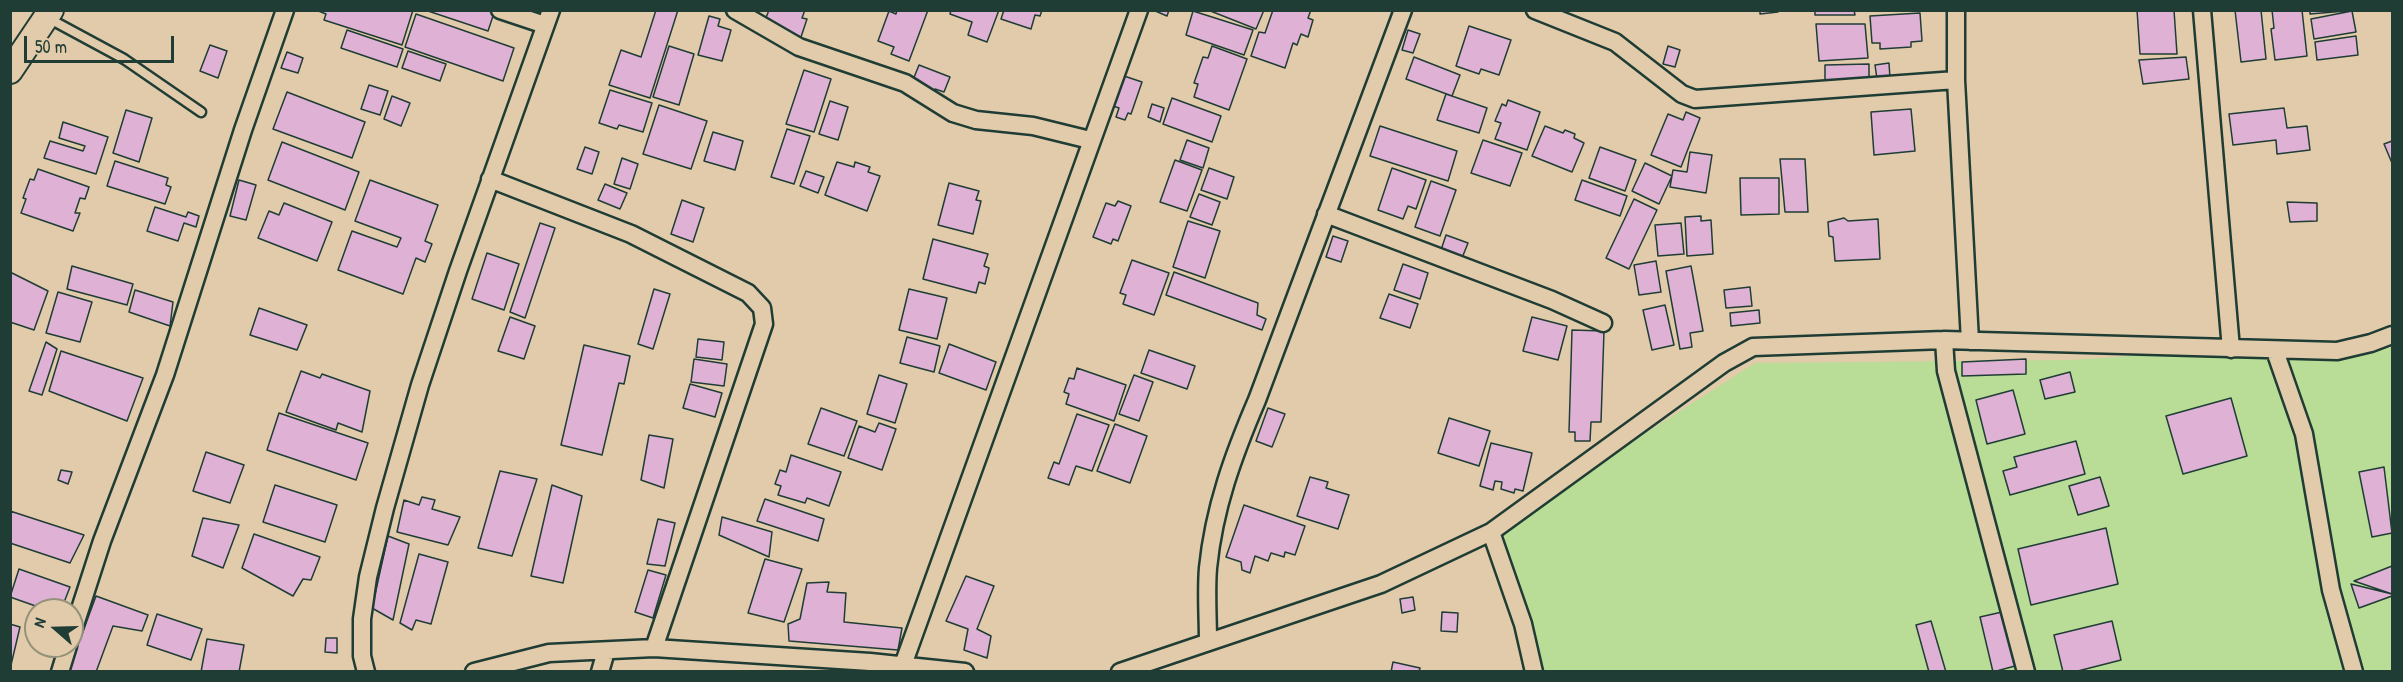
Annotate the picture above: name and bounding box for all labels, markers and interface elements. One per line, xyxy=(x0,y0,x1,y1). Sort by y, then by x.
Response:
scale bar xyxy=(27,24,177,62)
text: 50 m xyxy=(35,34,67,59)
north arrow xyxy=(24,598,84,658)
text: N xyxy=(27,615,51,630)

